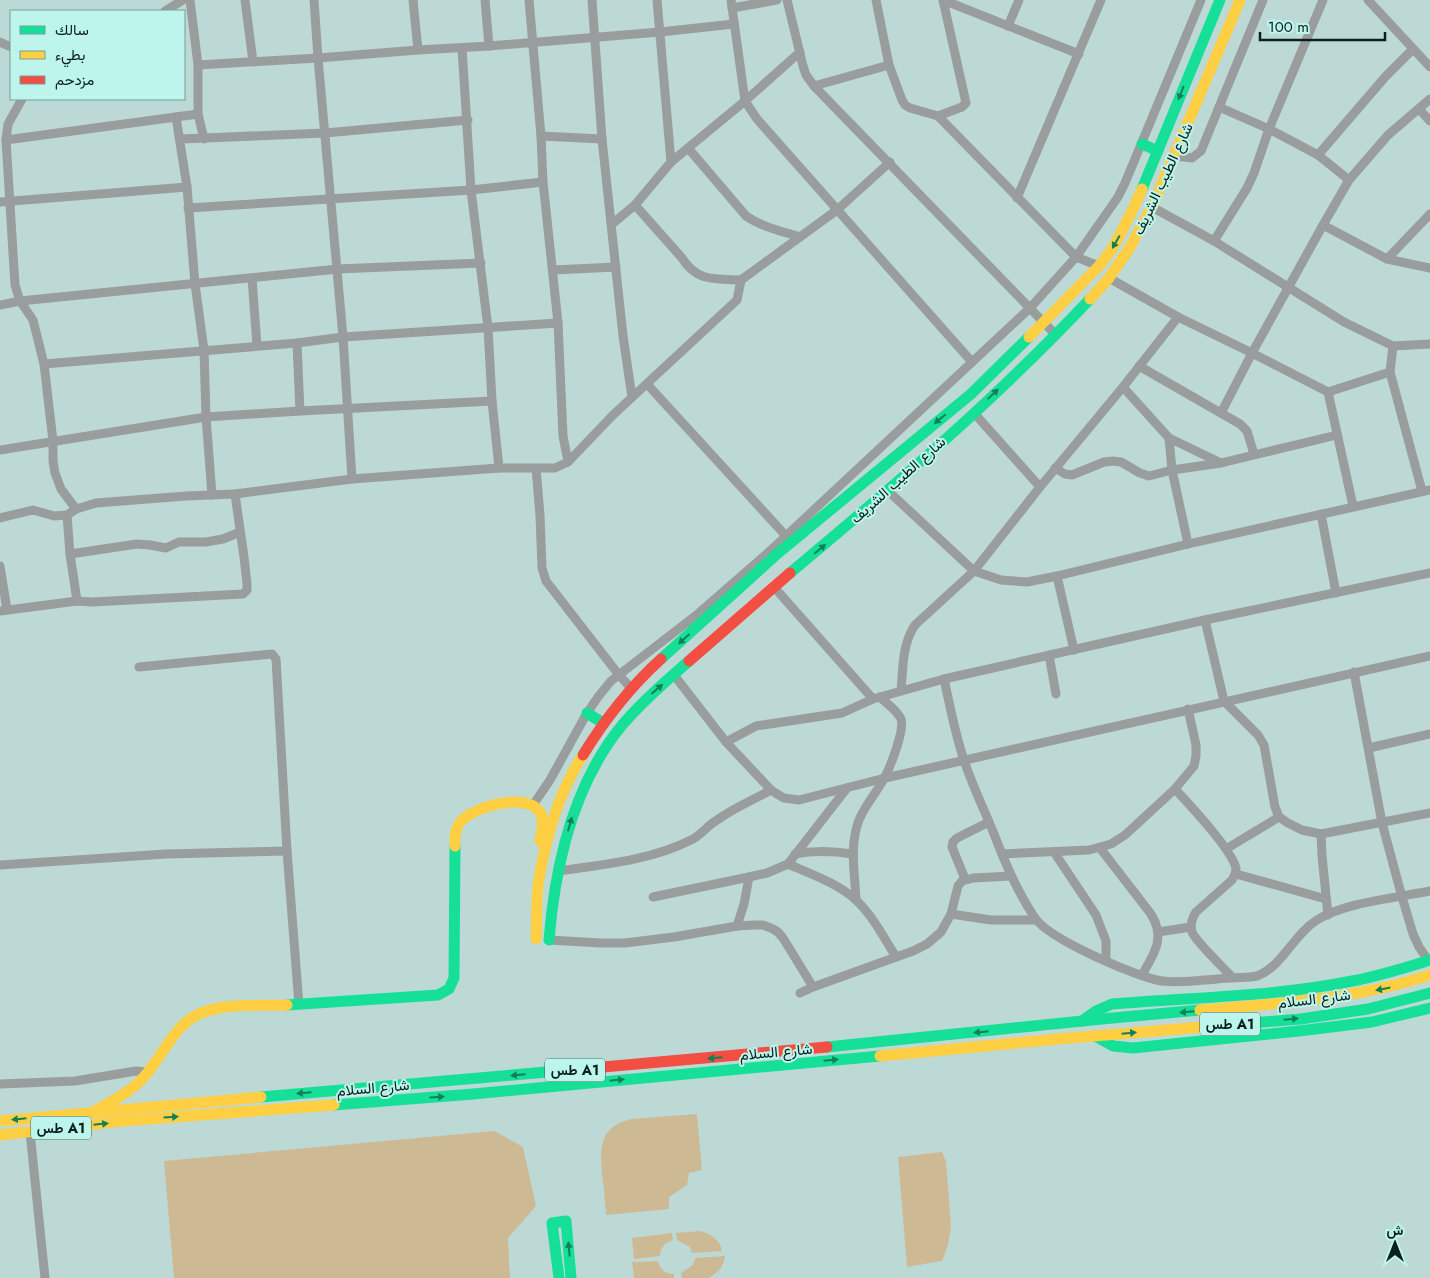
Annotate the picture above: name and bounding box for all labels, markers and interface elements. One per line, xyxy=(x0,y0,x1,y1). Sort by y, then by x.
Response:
legend xyxy=(10,10,185,100)
scale bar xyxy=(1260,10,1385,42)
text: 100 m xyxy=(1268,16,1309,38)
text: سالك xyxy=(55,19,89,41)
text: بطيء xyxy=(55,44,85,68)
text: مزدحم xyxy=(55,69,94,91)
one-way arrow xyxy=(1177,86,1184,101)
street label: شارع الطيب الشريف xyxy=(1127,119,1199,239)
one-way arrow xyxy=(1112,235,1120,250)
one-way arrow xyxy=(987,388,999,400)
one-way arrow xyxy=(934,413,946,424)
street label: شارع الطيب الشريف xyxy=(846,431,951,529)
one-way arrow xyxy=(813,543,826,554)
one-way arrow xyxy=(679,633,691,645)
one-way arrow xyxy=(651,683,663,695)
one-way arrow xyxy=(567,816,575,831)
street label: شارع السلام xyxy=(1276,984,1352,1014)
one-way arrow xyxy=(1376,985,1391,993)
one-way arrow xyxy=(1179,1008,1195,1016)
road number: طس A1 xyxy=(1200,1012,1260,1036)
one-way arrow xyxy=(1284,1015,1300,1023)
one-way arrow xyxy=(973,1028,989,1036)
one-way arrow xyxy=(1122,1029,1138,1037)
street label: شارع السلام xyxy=(739,1038,814,1066)
one-way arrow xyxy=(707,1054,723,1062)
one-way arrow xyxy=(823,1056,839,1064)
road number: طس A1 xyxy=(545,1058,605,1082)
one-way arrow xyxy=(510,1071,526,1079)
street label: شارع السلام xyxy=(336,1074,411,1102)
one-way arrow xyxy=(609,1075,625,1083)
one-way arrow xyxy=(296,1090,312,1098)
one-way arrow xyxy=(430,1092,446,1100)
one-way arrow xyxy=(163,1113,179,1121)
one-way arrow xyxy=(11,1115,27,1123)
road number: طس A1 xyxy=(31,1116,91,1140)
one-way arrow xyxy=(93,1119,109,1127)
north arrow xyxy=(1370,1218,1420,1268)
text: ش xyxy=(1387,1220,1404,1240)
one-way arrow xyxy=(564,1241,572,1257)

